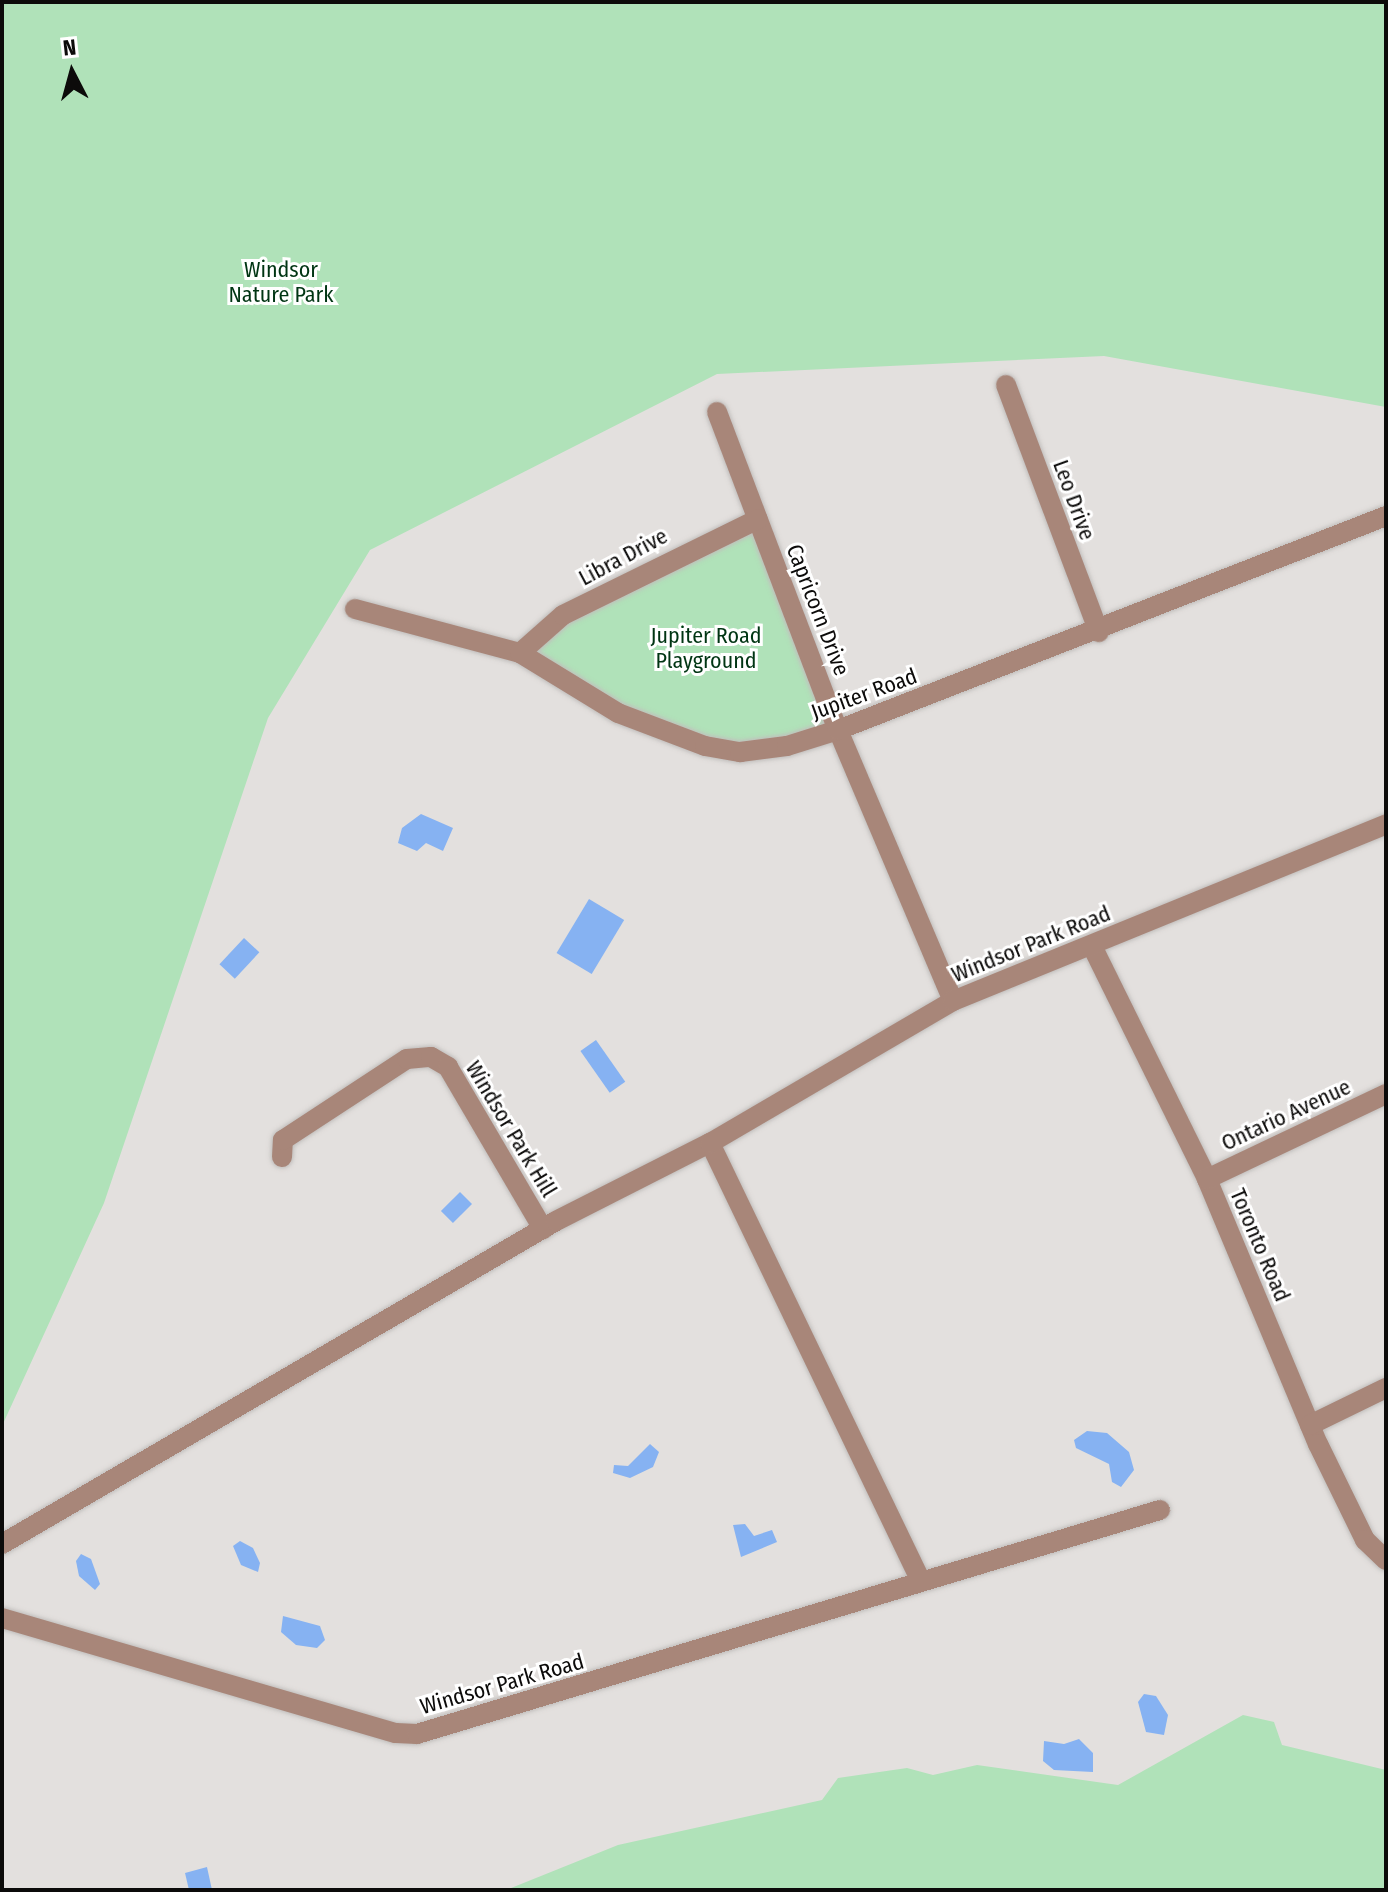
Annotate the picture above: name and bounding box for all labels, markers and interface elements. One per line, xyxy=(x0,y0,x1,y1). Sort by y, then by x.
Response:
north arrow xyxy=(32,32,112,112)
text: N xyxy=(61,34,77,62)
park label: Windsor Nature Park xyxy=(228,256,334,308)
street label: Leo Drive xyxy=(1047,456,1101,544)
street label: Libra Drive xyxy=(574,523,672,591)
street label: Capricorn Drive xyxy=(781,541,855,679)
park label: Jupiter Road Playground xyxy=(651,622,761,674)
street label: Jupiter Road xyxy=(807,663,921,725)
street label: Windsor Park Road xyxy=(948,900,1114,988)
street label: Windsor Park Hill xyxy=(460,1056,562,1202)
street label: Ontario Avenue xyxy=(1217,1074,1355,1156)
street label: Toronto Road xyxy=(1224,1185,1296,1305)
street label: Windsor Park Road xyxy=(417,1648,587,1720)

